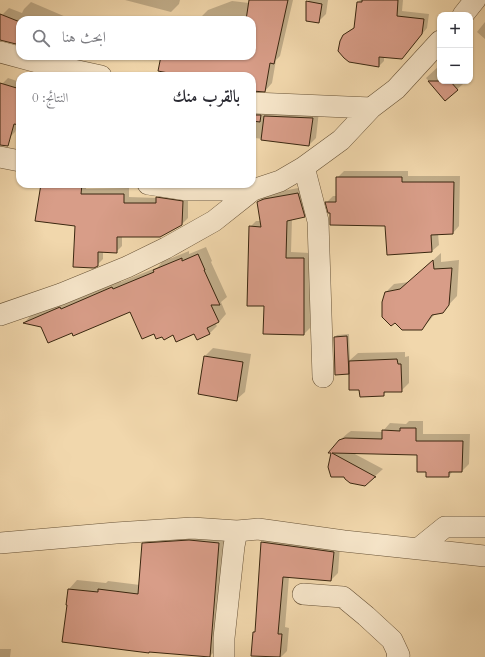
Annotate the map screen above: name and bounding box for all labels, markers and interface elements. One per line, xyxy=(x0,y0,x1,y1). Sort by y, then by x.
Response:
map controls xyxy=(437,12,473,84)
button: + xyxy=(437,12,473,48)
search box xyxy=(16,16,256,60)
icon: search xyxy=(30,27,52,49)
text: ابحث هنا xyxy=(62,27,106,47)
button: − xyxy=(437,48,473,84)
text: بالقرب منك xyxy=(173,85,240,108)
text: النتائج: 0 xyxy=(32,89,68,107)

